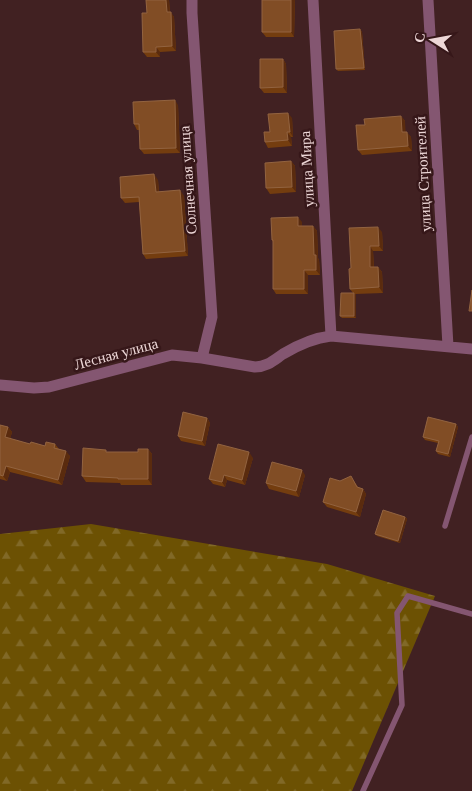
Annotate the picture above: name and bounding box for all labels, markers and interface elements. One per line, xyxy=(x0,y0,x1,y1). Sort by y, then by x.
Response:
north arrow xyxy=(407,15,457,65)
text: С xyxy=(411,31,428,44)
street label: улица Строителей xyxy=(412,116,434,232)
street label: Солнечная улица xyxy=(176,125,200,235)
street label: улица Мира xyxy=(297,130,317,208)
street label: Лесная улица xyxy=(72,335,160,373)

